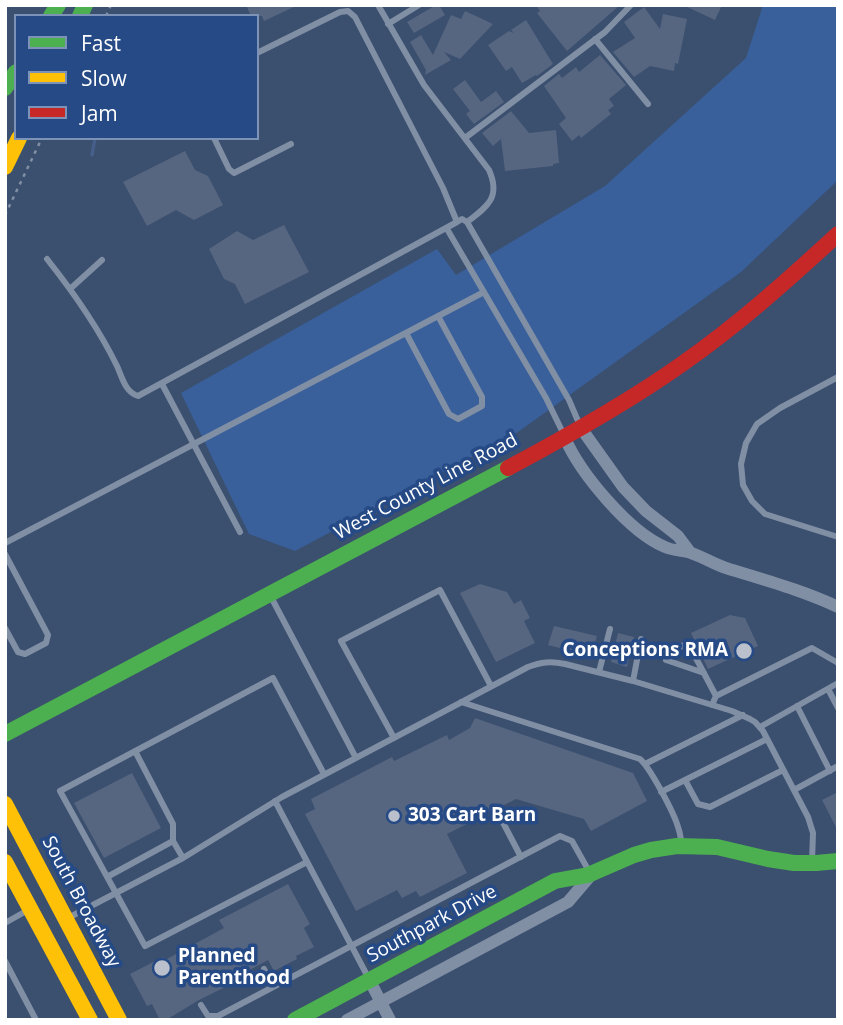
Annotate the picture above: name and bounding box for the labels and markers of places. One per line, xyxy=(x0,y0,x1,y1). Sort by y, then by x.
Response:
place label: Conceptions RMA xyxy=(562,640,728,662)
marker: Conceptions RMA xyxy=(734,641,754,661)
place label: 303 Cart Barn xyxy=(408,805,536,827)
marker: 303 Cart Barn xyxy=(386,808,402,824)
place label: Planned Parenthood xyxy=(178,946,290,990)
marker: Planned Parenthood xyxy=(152,958,172,978)

